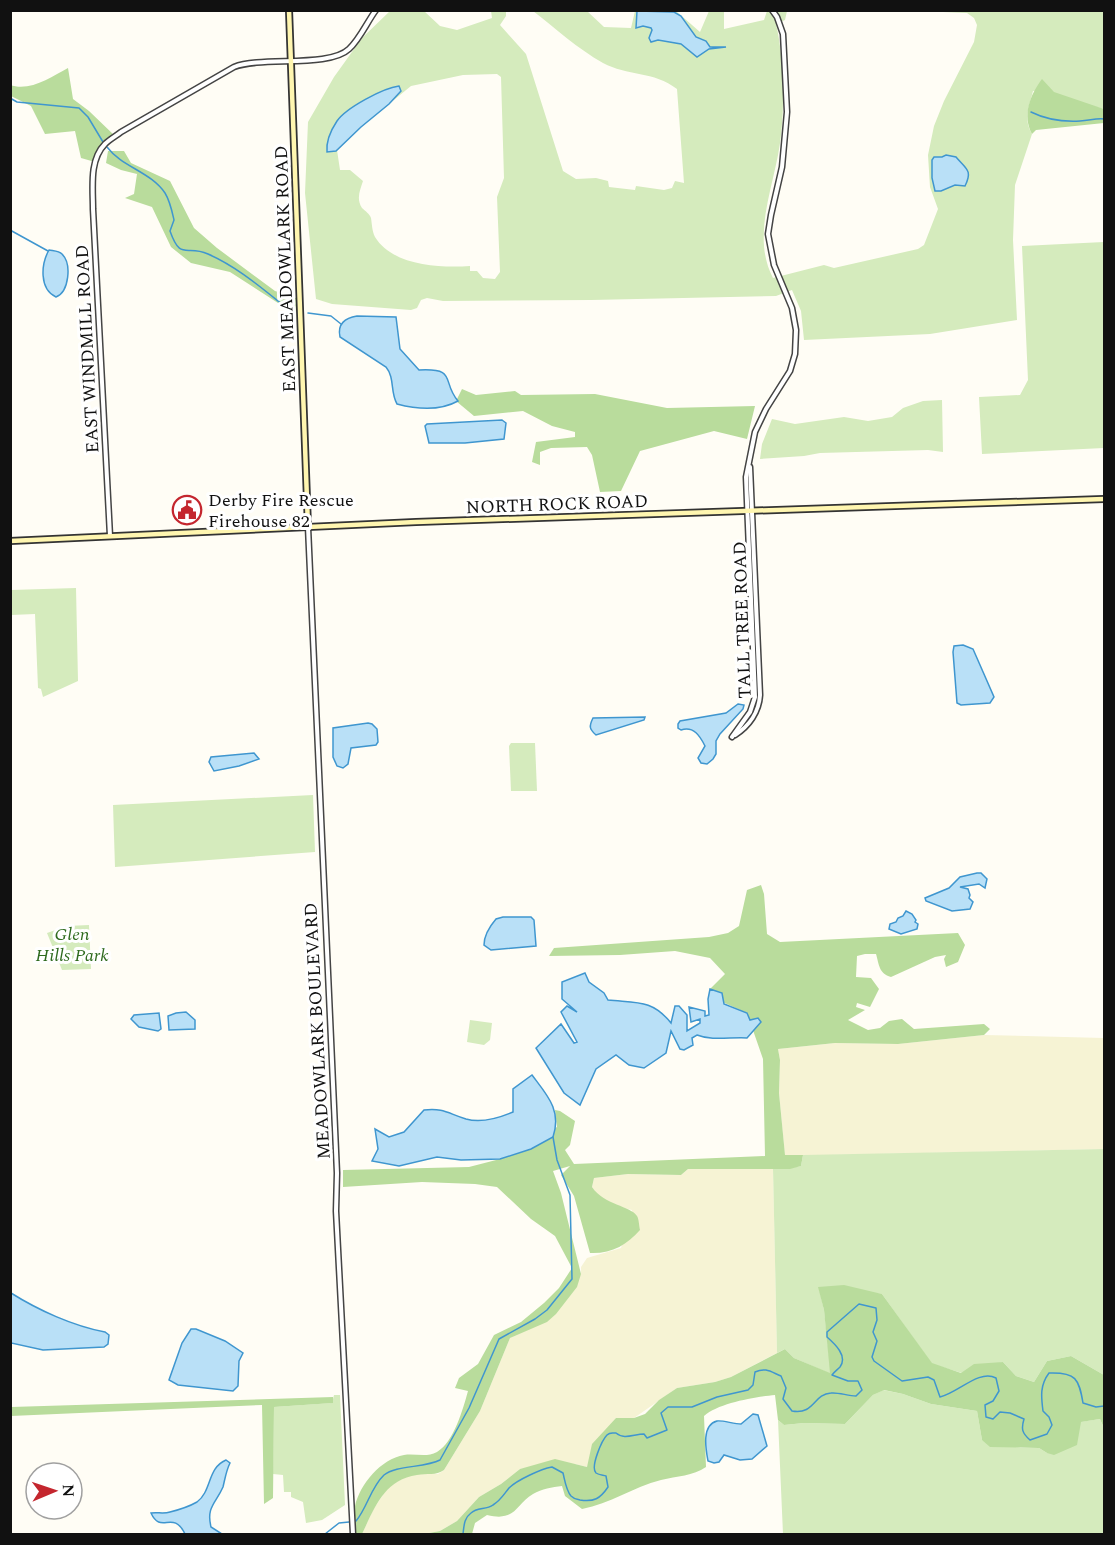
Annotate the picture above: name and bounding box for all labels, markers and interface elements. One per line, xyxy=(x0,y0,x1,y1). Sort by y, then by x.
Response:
street label: EAST MEADOWLARK ROAD xyxy=(268,145,303,393)
street label: EAST WINDMILL ROAD xyxy=(69,244,106,454)
place label: Derby Fire Rescue Firehouse 82 xyxy=(208,487,354,535)
street label: NORTH ROCK ROAD xyxy=(465,488,649,521)
public building icon: Derby Fire Rescue Firehouse 82 xyxy=(171,494,203,526)
street label: TALL TREE ROAD xyxy=(726,541,759,699)
street label: MEADOWLARK BOULEVARD xyxy=(297,902,338,1160)
park label: Glen Hills Park xyxy=(35,921,109,969)
north arrow xyxy=(24,1461,84,1521)
text: N xyxy=(56,1484,80,1497)

